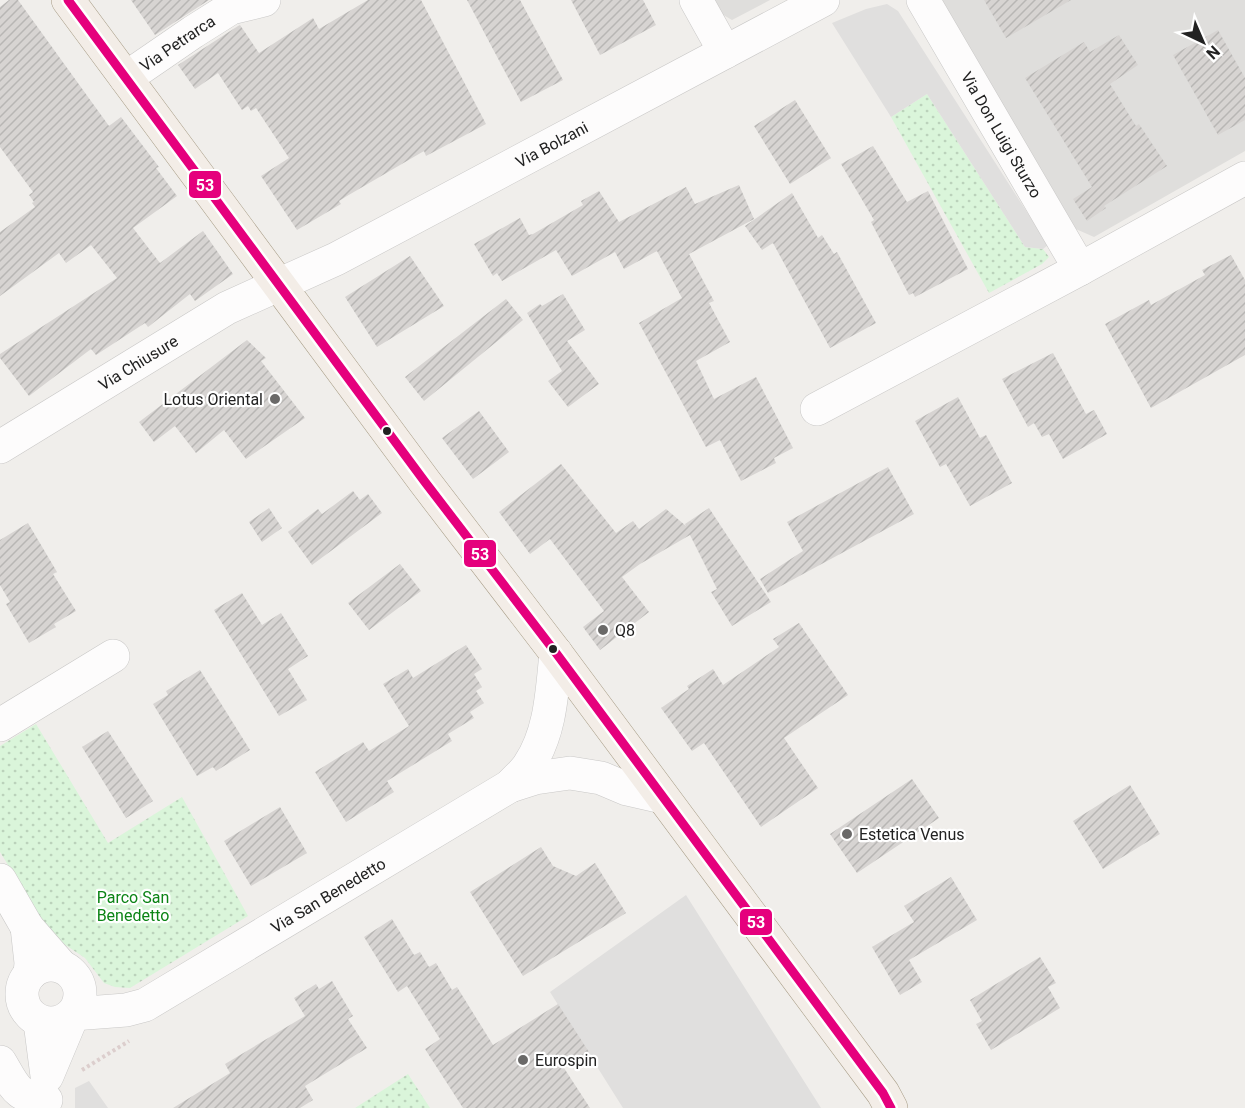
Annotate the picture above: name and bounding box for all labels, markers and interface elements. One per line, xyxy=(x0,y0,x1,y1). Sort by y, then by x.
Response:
street label: Via Petrarca xyxy=(136,11,218,75)
north arrow xyxy=(1173,12,1233,72)
text: N xyxy=(1202,42,1224,63)
street label: Via Don Luigi Sturzo xyxy=(957,68,1046,201)
street label: Via Bolzani xyxy=(512,117,591,171)
line badge: 53 xyxy=(188,170,222,199)
text: 53 xyxy=(196,176,214,195)
street label: Via Chiusure xyxy=(95,331,181,394)
place label: Lotus Oriental xyxy=(164,390,263,409)
marker: Lotus Oriental xyxy=(268,392,282,406)
unlabelled marker xyxy=(381,425,393,437)
line badge: 53 xyxy=(463,539,497,568)
text: 53 xyxy=(471,545,489,564)
place label: Q8 xyxy=(615,621,635,640)
marker: Q8 xyxy=(596,623,610,637)
unlabelled marker xyxy=(547,643,559,655)
place label: Estetica Venus xyxy=(859,825,964,844)
marker: Estetica Venus xyxy=(840,827,854,841)
street label: Via San Benedetto xyxy=(267,853,389,937)
park label: Parco San Benedetto xyxy=(97,888,169,925)
line badge: 53 xyxy=(739,908,773,936)
text: 53 xyxy=(747,913,765,932)
place label: Eurospin xyxy=(535,1051,597,1070)
marker: Eurospin xyxy=(516,1053,530,1067)

